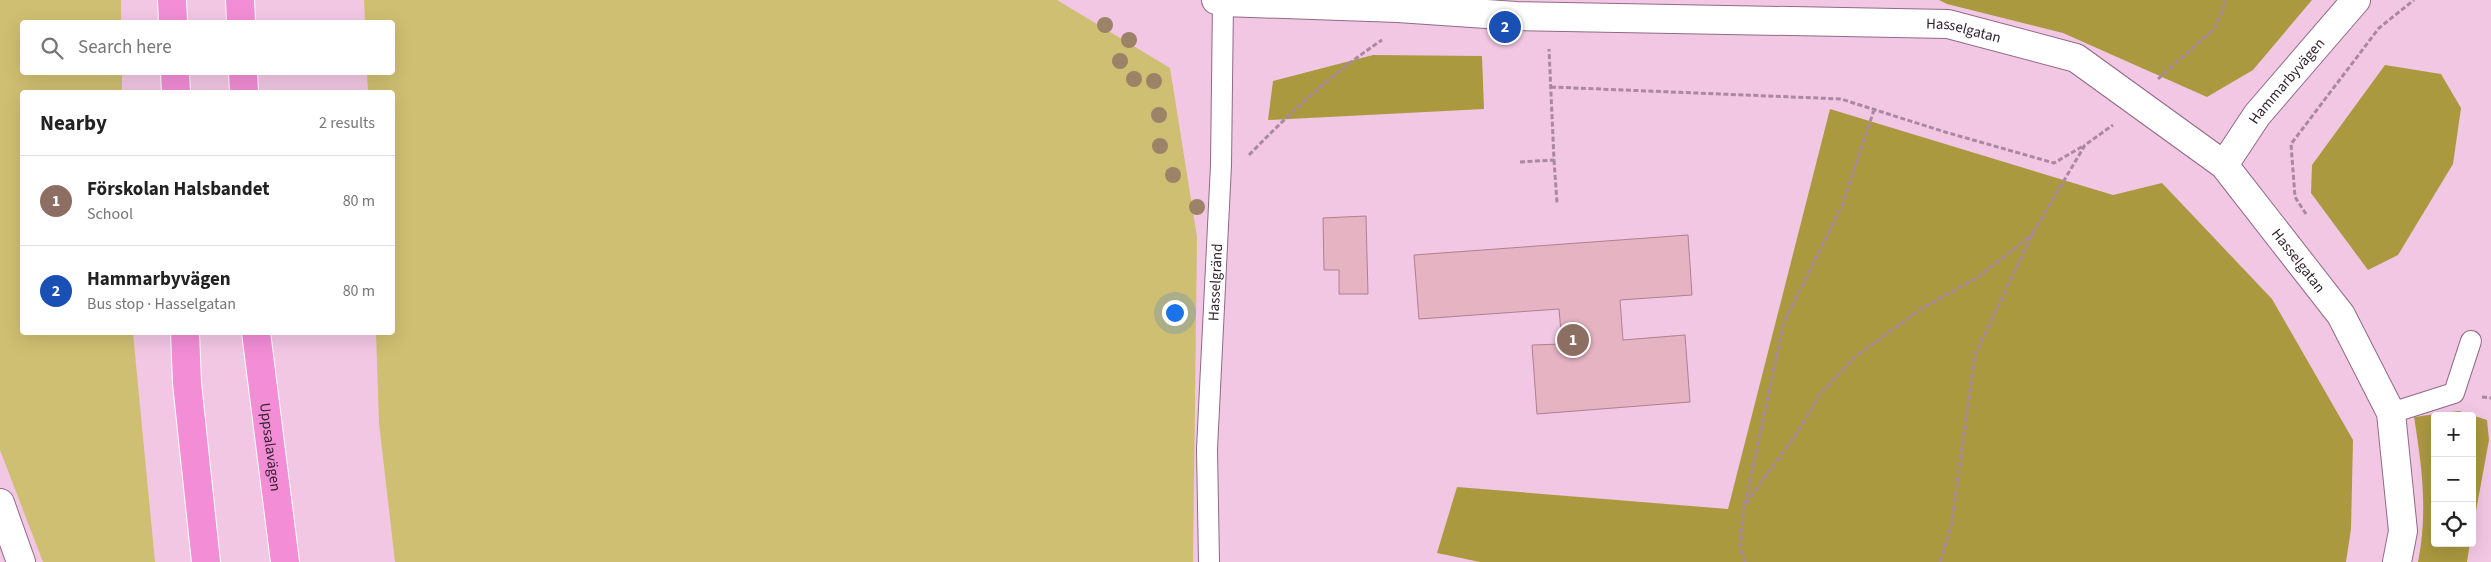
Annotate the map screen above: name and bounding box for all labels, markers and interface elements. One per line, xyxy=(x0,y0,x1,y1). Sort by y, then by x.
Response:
pin: 2 xyxy=(1489,8,1521,46)
street label: Hasselgatan xyxy=(1926,13,2003,48)
search box xyxy=(20,20,395,75)
street label: Hammarbyvägen xyxy=(2243,33,2329,128)
icon: search xyxy=(38,34,66,62)
text: Search here xyxy=(78,34,172,61)
text: Nearby xyxy=(40,108,107,138)
text: 2 results xyxy=(319,112,375,134)
text: Förskolan Halsbandet xyxy=(87,176,270,203)
text: 1 xyxy=(52,190,60,212)
text: 80 m xyxy=(343,190,375,212)
text: School xyxy=(87,203,133,225)
street label: Hasselgatan xyxy=(2267,224,2330,297)
street label: Hasselgränd xyxy=(1203,243,1228,322)
text: Hammarbyvägen xyxy=(87,266,231,293)
text: 2 xyxy=(52,280,60,302)
text: 80 m xyxy=(343,280,375,302)
text: Bus stop · Hasselgatan xyxy=(87,293,236,315)
your location xyxy=(1162,300,1188,326)
pin: 1 xyxy=(1557,321,1589,359)
street label: Uppsalavägen xyxy=(255,402,286,492)
map controls xyxy=(2431,412,2476,547)
button: + xyxy=(2431,412,2476,457)
button: − xyxy=(2431,457,2476,502)
button: locate xyxy=(2431,502,2476,547)

